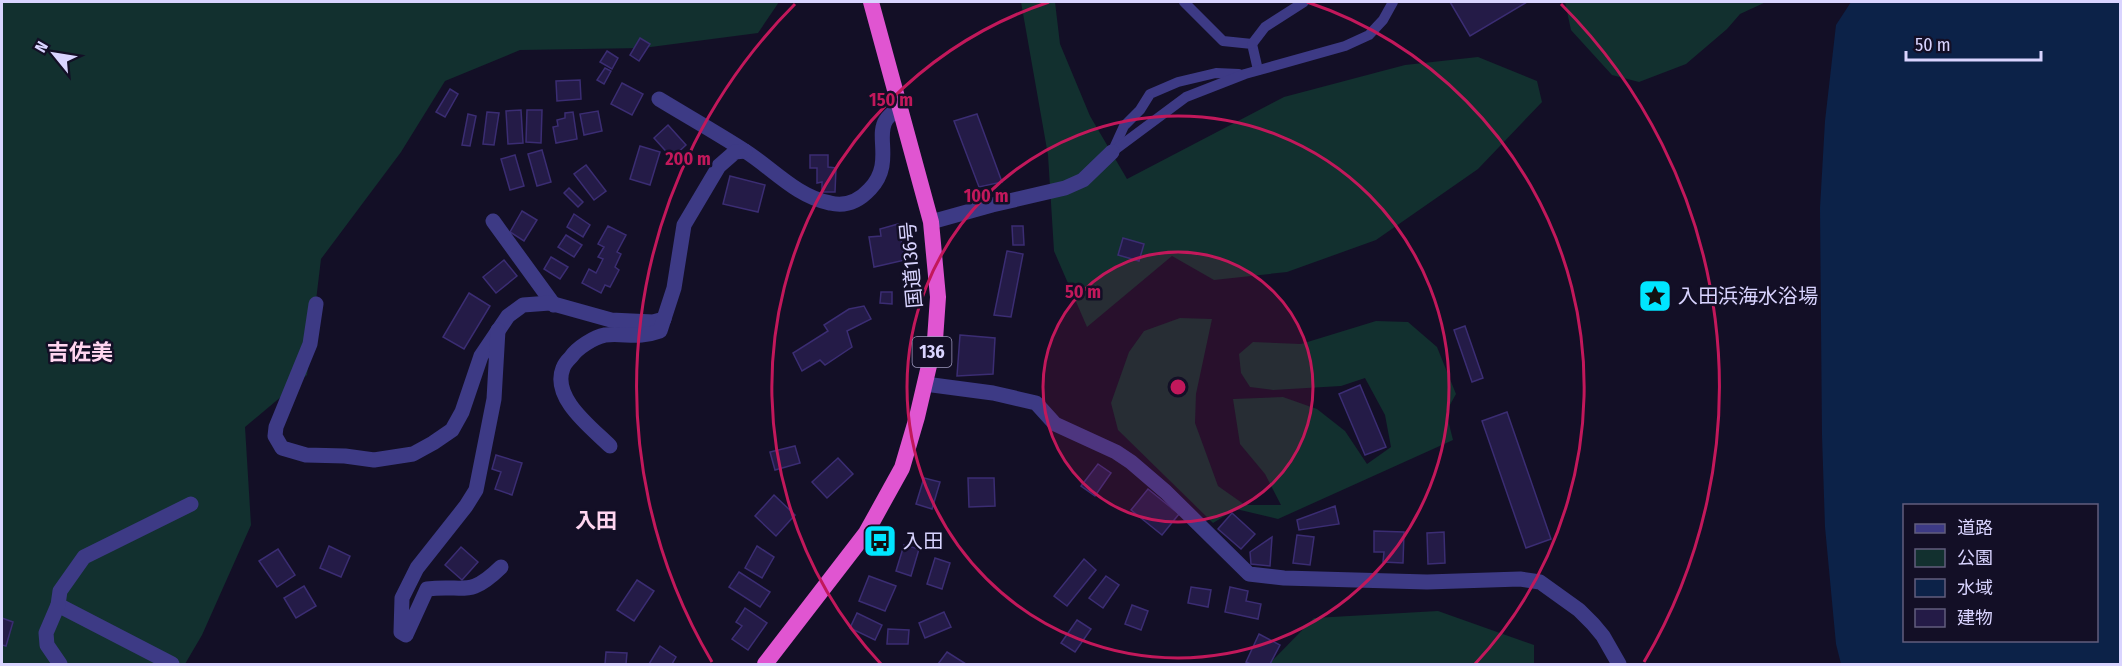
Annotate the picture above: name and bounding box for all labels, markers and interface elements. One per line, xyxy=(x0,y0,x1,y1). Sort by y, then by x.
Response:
north arrow xyxy=(24,24,84,84)
scale bar xyxy=(1906,24,2041,62)
text: 50 m xyxy=(1915,34,1951,56)
text: N xyxy=(31,38,52,56)
text: 150 m xyxy=(869,89,913,111)
text: 200 m xyxy=(664,148,711,170)
text: 100 m xyxy=(964,185,1008,207)
street label: 国道136号 xyxy=(895,221,927,309)
place icon: 入田浜海水浴場 xyxy=(1637,278,1673,314)
text: 50 m xyxy=(1065,281,1101,303)
place label: 入田浜海水浴場 xyxy=(1678,284,1818,308)
road number: 136 xyxy=(912,337,952,367)
district label: 吉佐美 xyxy=(47,339,113,366)
centre of rings xyxy=(1168,377,1188,397)
legend xyxy=(1903,504,2098,642)
district label: 入田 xyxy=(575,508,617,534)
text: 道路 xyxy=(1957,517,1993,539)
bus stop icon: 入田 xyxy=(862,523,898,559)
place label: 入田 xyxy=(903,529,943,553)
text: 公園 xyxy=(1957,547,1993,569)
text: 水域 xyxy=(1957,577,1993,599)
text: 建物 xyxy=(1957,607,1993,629)

